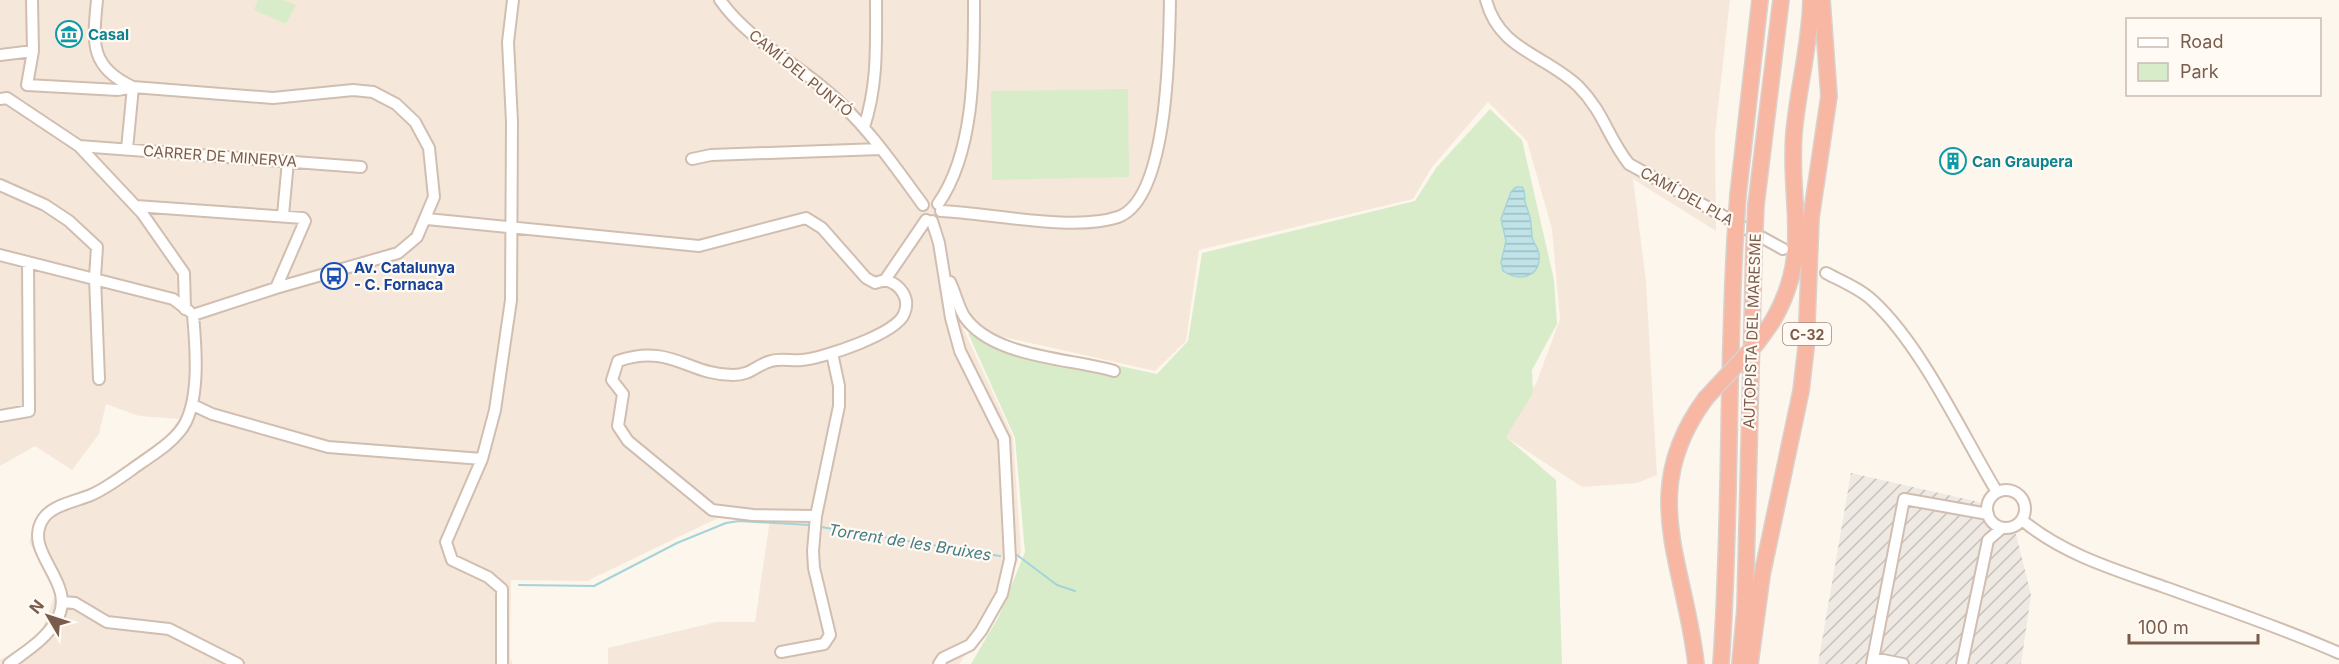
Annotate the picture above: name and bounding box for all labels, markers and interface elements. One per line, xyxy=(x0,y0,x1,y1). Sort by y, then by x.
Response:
legend xyxy=(2126,18,2321,96)
museum icon: Casal xyxy=(54,19,84,49)
place label: Casal xyxy=(88,25,129,44)
street label: CAMÍ DEL PUNTÓ xyxy=(745,25,857,121)
text: Road xyxy=(2180,31,2223,52)
text: Park xyxy=(2180,61,2219,82)
street label: CARRER DE MINERVA xyxy=(142,141,298,171)
building icon: Can Graupera xyxy=(1938,146,1968,176)
place label: Can Graupera xyxy=(1972,152,2073,171)
street label: CAMÍ DEL PLA xyxy=(1637,163,1737,229)
street label: AUTOPISTA DEL MARESME xyxy=(1739,233,1765,429)
place label: Av. Catalunya - C. Fornaca xyxy=(354,258,455,294)
bus stop icon: Av. Catalunya - C. Fornaca xyxy=(319,261,349,291)
road number: C-32 xyxy=(1783,323,1831,345)
water label: Torrent de les Bruixes xyxy=(827,519,993,565)
north arrow xyxy=(18,586,78,646)
text: N xyxy=(25,596,48,618)
scale bar xyxy=(2129,607,2258,645)
text: 100 m xyxy=(2138,617,2189,638)

